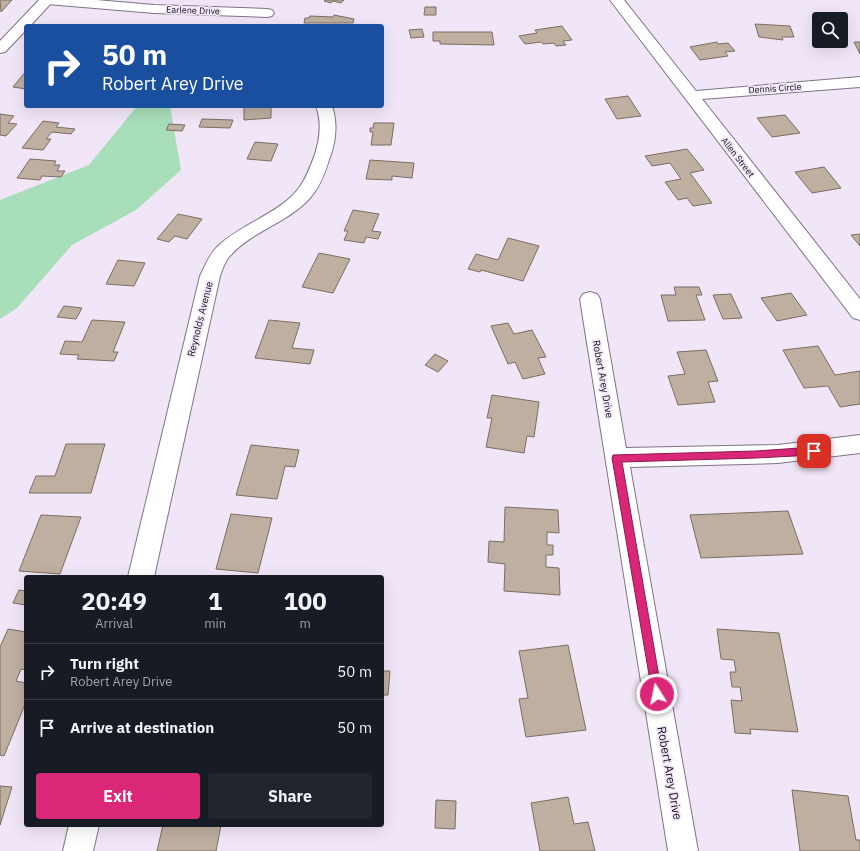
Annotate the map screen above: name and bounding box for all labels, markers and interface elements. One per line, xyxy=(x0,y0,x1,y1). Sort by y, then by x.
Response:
street label: Earlene Drive xyxy=(166,4,220,16)
map controls xyxy=(812,12,848,48)
button: search xyxy=(812,12,848,48)
text: 50 m xyxy=(102,36,167,73)
icon: right xyxy=(36,40,88,92)
text: Robert Arey Drive xyxy=(102,72,244,95)
street label: Dennis Circle xyxy=(748,81,802,95)
street label: Allen Street xyxy=(719,135,757,179)
street label: Reynolds Avenue xyxy=(184,280,216,358)
street label: Robert Arey Drive xyxy=(590,339,616,419)
pin xyxy=(797,434,831,468)
icon: arrive xyxy=(803,440,825,462)
text: 20:49 xyxy=(81,585,147,617)
text: 1 xyxy=(208,585,222,617)
text: 100 xyxy=(283,585,327,617)
text: Arrival xyxy=(95,615,133,632)
text: min xyxy=(204,615,226,632)
text: m xyxy=(299,615,311,632)
text: Turn right xyxy=(70,654,139,673)
icon: right xyxy=(36,661,58,683)
text: 50 m xyxy=(337,662,372,681)
text: Robert Arey Drive xyxy=(70,673,172,690)
position arrow xyxy=(636,673,678,715)
icon: arrive xyxy=(36,717,58,739)
text: Arrive at destination xyxy=(70,718,214,737)
text: 50 m xyxy=(337,718,372,737)
street label: Robert Arey Drive xyxy=(654,725,686,821)
button: Exit xyxy=(36,773,200,819)
button: Share xyxy=(208,773,372,819)

